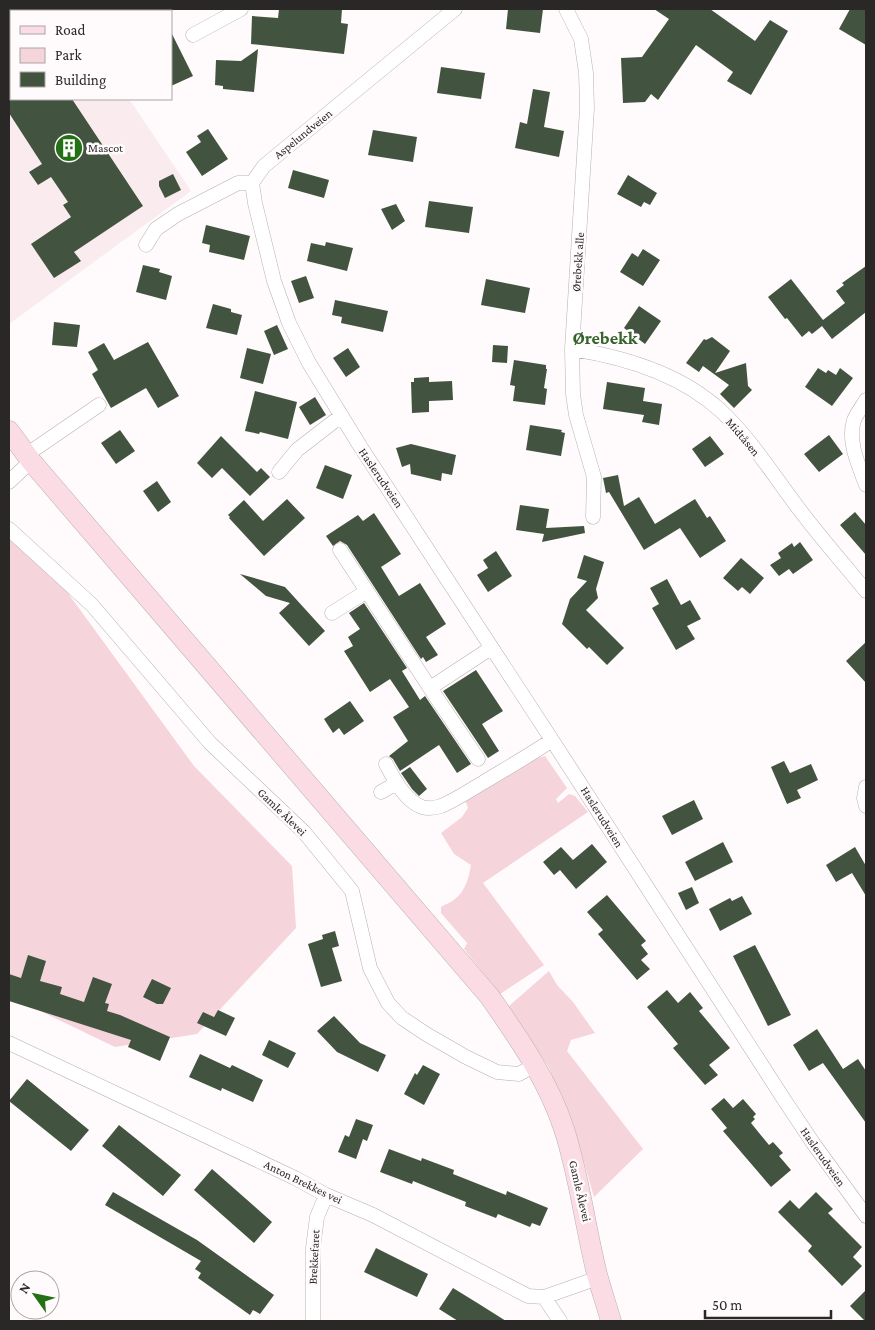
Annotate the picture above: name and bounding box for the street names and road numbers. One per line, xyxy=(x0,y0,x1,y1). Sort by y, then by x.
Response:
street label: Aspelundveien xyxy=(271,106,335,162)
street label: Ørebekk alle xyxy=(569,232,587,292)
street label: Midtåsen xyxy=(723,415,763,459)
street label: Haslerudveien xyxy=(356,445,406,511)
street label: Haslerudveien xyxy=(578,784,627,850)
street label: Gamle Ålevei xyxy=(255,785,309,839)
street label: Haslerudveien xyxy=(797,1125,849,1190)
street label: Anton Brekkes vei xyxy=(262,1157,344,1207)
street label: Gamle Ålevei xyxy=(566,1159,594,1223)
street label: Brekkefaret xyxy=(306,1228,322,1285)

